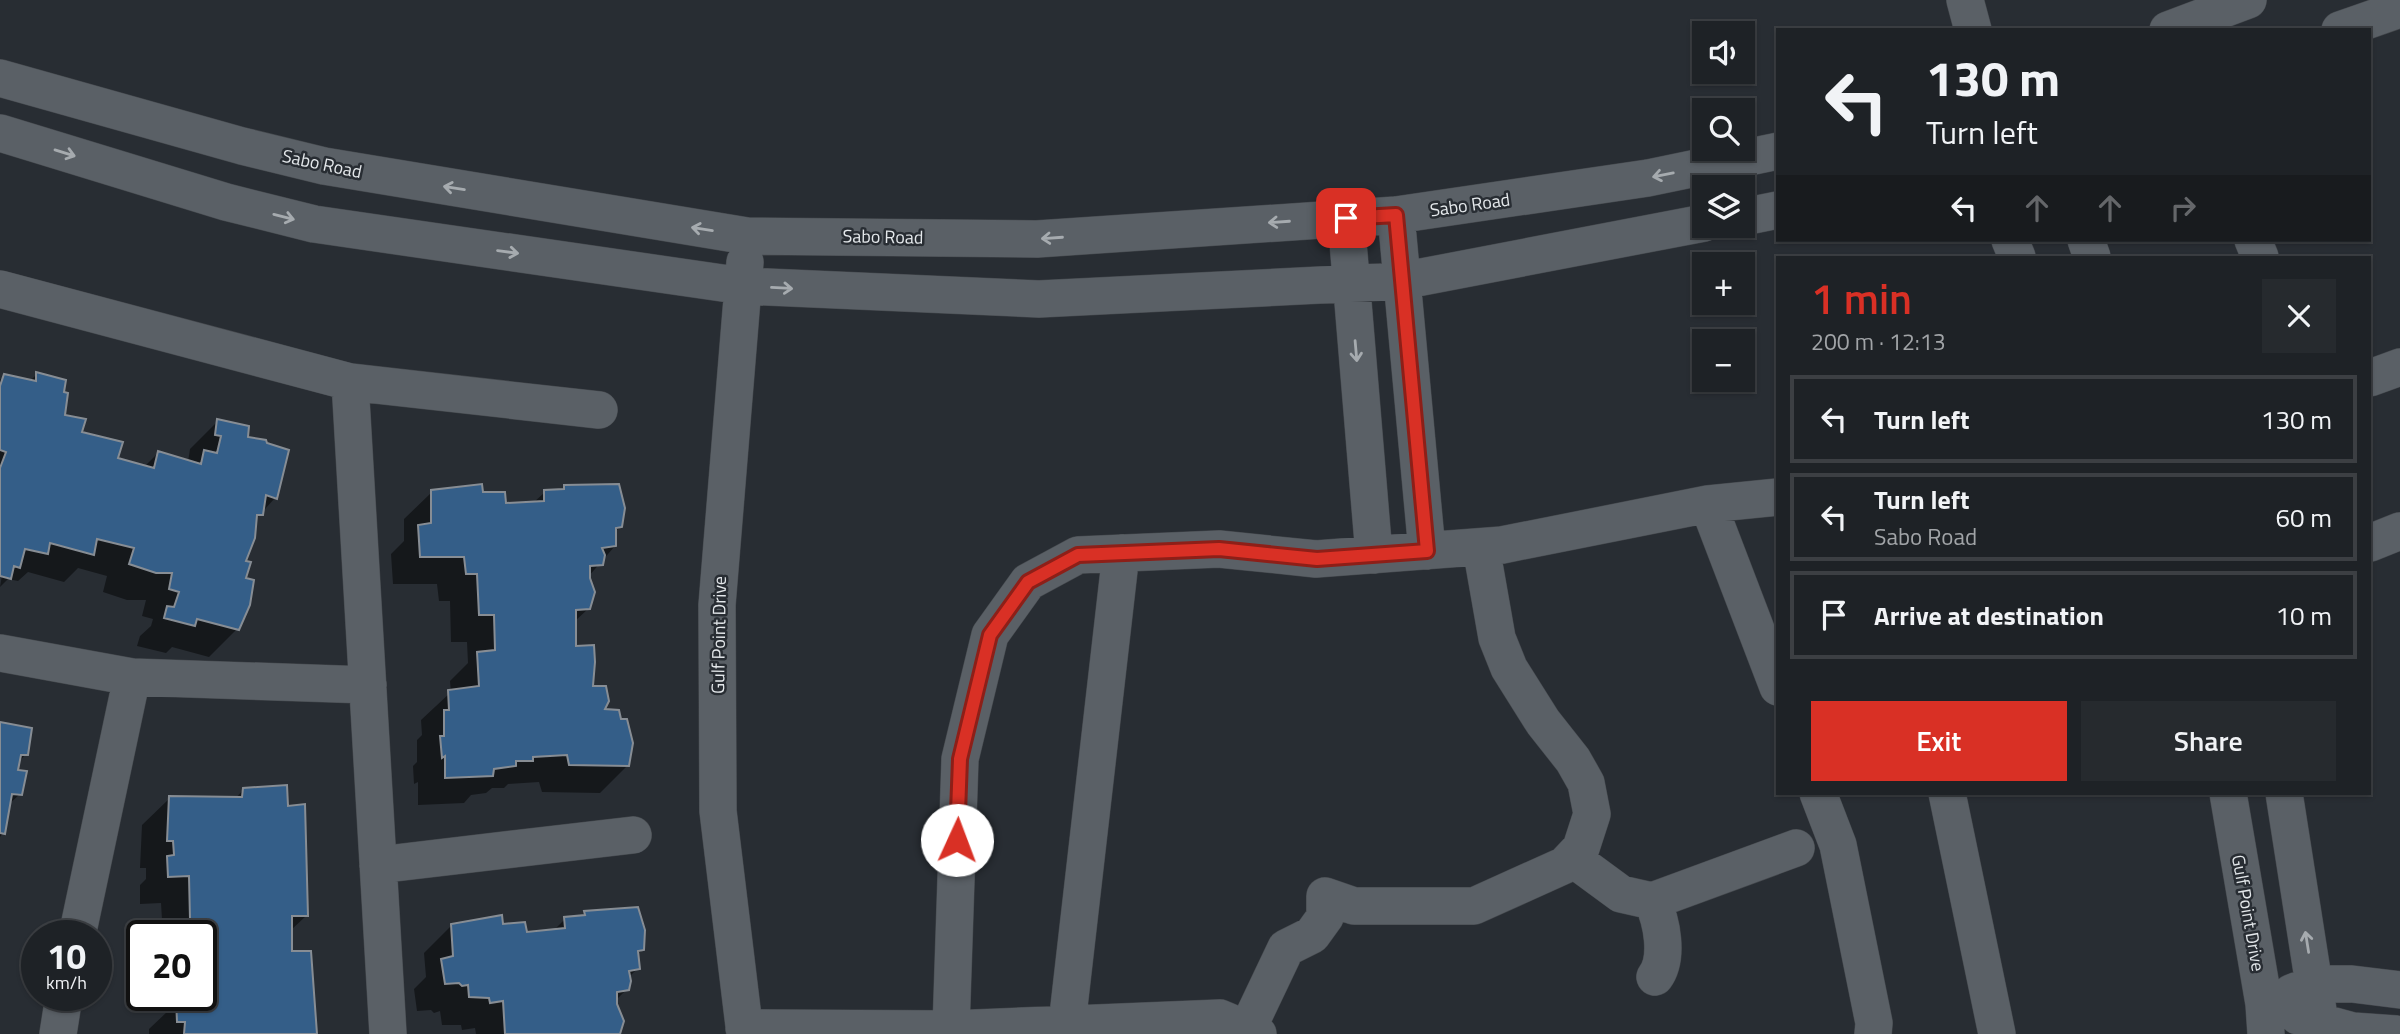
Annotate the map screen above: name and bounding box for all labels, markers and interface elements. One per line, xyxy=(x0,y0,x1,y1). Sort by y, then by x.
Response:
map controls xyxy=(1692,21,1755,392)
button: sound xyxy=(1692,21,1755,84)
text: 130 m xyxy=(1926,40,2060,115)
icon: left xyxy=(1811,56,1902,147)
button: search xyxy=(1692,98,1755,161)
text: Turn left xyxy=(1926,108,2038,156)
street label: Sabo Road xyxy=(280,142,364,185)
one-way arrow xyxy=(54,148,76,160)
one-way arrow xyxy=(1652,168,1675,182)
button: layers xyxy=(1692,175,1755,238)
one-way arrow xyxy=(443,181,466,194)
street label: Sabo Road xyxy=(1428,186,1512,223)
pin xyxy=(1316,188,1376,248)
icon: left xyxy=(1945,189,1983,227)
icon: ahead xyxy=(2018,189,2056,227)
icon: ahead xyxy=(2091,189,2129,227)
icon: right xyxy=(2164,189,2202,227)
icon: arrive xyxy=(1327,199,1365,237)
one-way arrow xyxy=(272,210,295,224)
one-way arrow xyxy=(1268,216,1291,229)
one-way arrow xyxy=(692,222,714,235)
street label: Sabo Road xyxy=(842,222,924,251)
one-way arrow xyxy=(1041,232,1064,245)
one-way arrow xyxy=(496,246,519,259)
button: + xyxy=(1692,252,1755,315)
text: 1 min xyxy=(1811,266,1912,330)
button: close xyxy=(2262,279,2336,353)
one-way arrow xyxy=(770,281,793,294)
text: 200 m · 12:13 xyxy=(1811,324,1946,359)
button: − xyxy=(1692,329,1755,392)
one-way arrow xyxy=(1350,340,1363,362)
icon: left xyxy=(1815,400,1853,438)
text: Turn left xyxy=(1874,400,1969,439)
text: 130 m xyxy=(2261,400,2332,439)
text: Turn left xyxy=(1874,480,1969,519)
icon: left xyxy=(1815,498,1853,536)
text: 60 m xyxy=(2275,498,2332,537)
text: Sabo Road xyxy=(1874,519,1977,554)
street label: Gulf Point Drive xyxy=(704,576,733,694)
icon: arrive xyxy=(1815,596,1853,634)
text: Arrive at destination xyxy=(1874,596,2104,635)
text: 10 m xyxy=(2275,596,2332,635)
button: Exit xyxy=(1811,701,2067,781)
button: Share xyxy=(2081,701,2336,781)
position arrow xyxy=(920,803,994,877)
street label: Gulf Point Drive xyxy=(2225,852,2272,973)
speed limit sign: 20 xyxy=(126,920,217,1011)
text: 10 xyxy=(47,929,86,983)
one-way arrow xyxy=(2300,931,2313,954)
text: km/h xyxy=(46,969,87,996)

